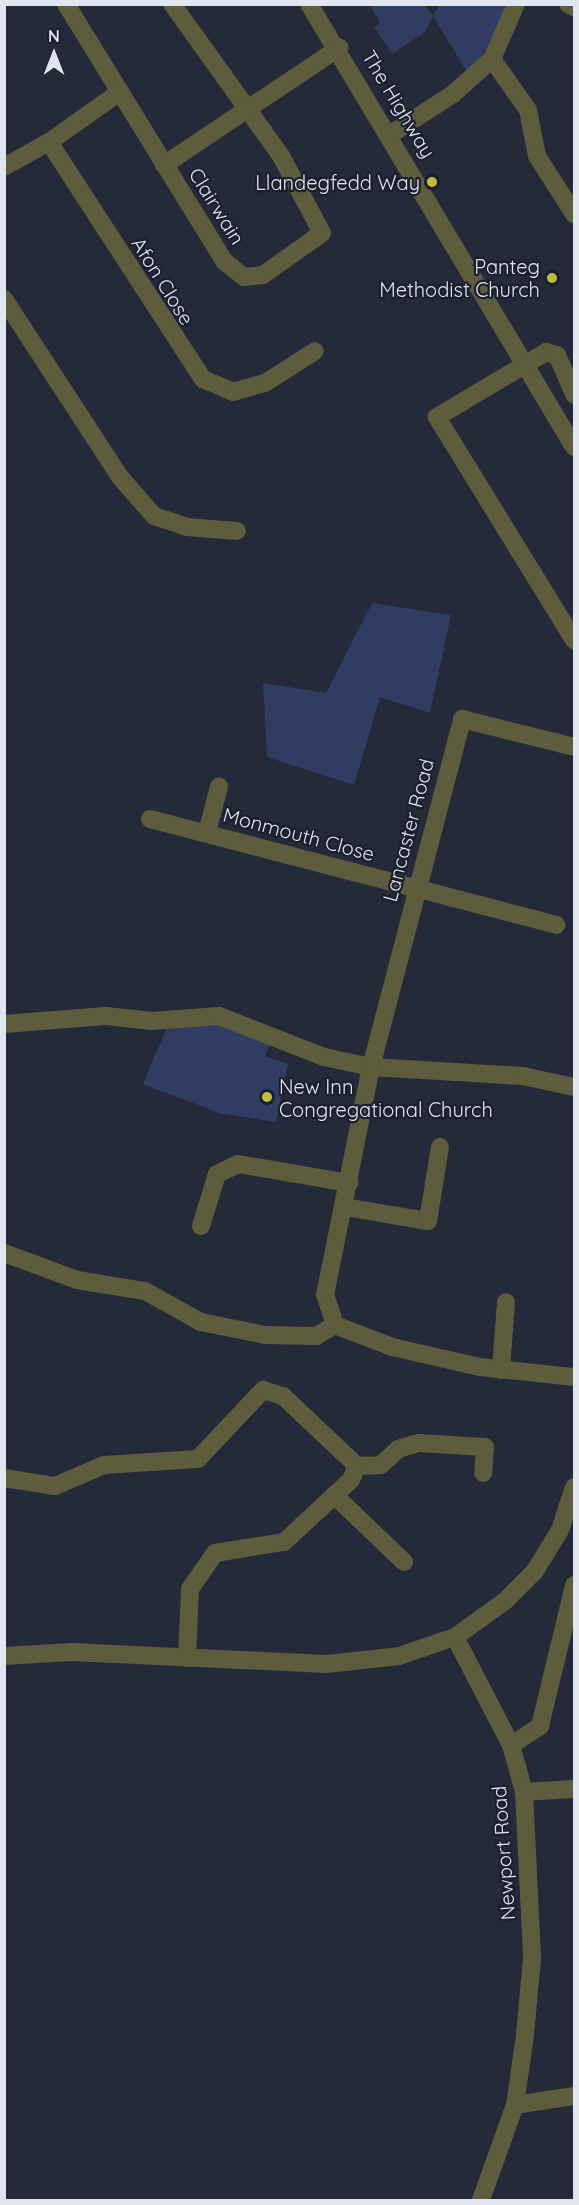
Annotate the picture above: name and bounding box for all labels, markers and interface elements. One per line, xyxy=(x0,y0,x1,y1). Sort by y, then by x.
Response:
north arrow xyxy=(24,24,84,84)
text: N xyxy=(48,26,60,46)
street label: The Highway xyxy=(357,46,441,162)
street label: Clairwain xyxy=(184,163,250,249)
place label: Llandegfedd Way xyxy=(255,170,420,194)
marker: Llandegfedd Way xyxy=(425,175,439,189)
street label: Afon Close xyxy=(127,233,199,329)
place label: Panteg Methodist Church xyxy=(379,254,540,301)
marker: Panteg Methodist Church xyxy=(545,271,559,285)
street label: Lancaster Road xyxy=(377,756,439,904)
street label: Monmouth Close xyxy=(221,802,377,866)
place label: New Inn Congregational Church xyxy=(279,1074,493,1121)
marker: New Inn Congregational Church xyxy=(260,1090,274,1104)
street label: Newport Road xyxy=(486,1785,520,1921)

